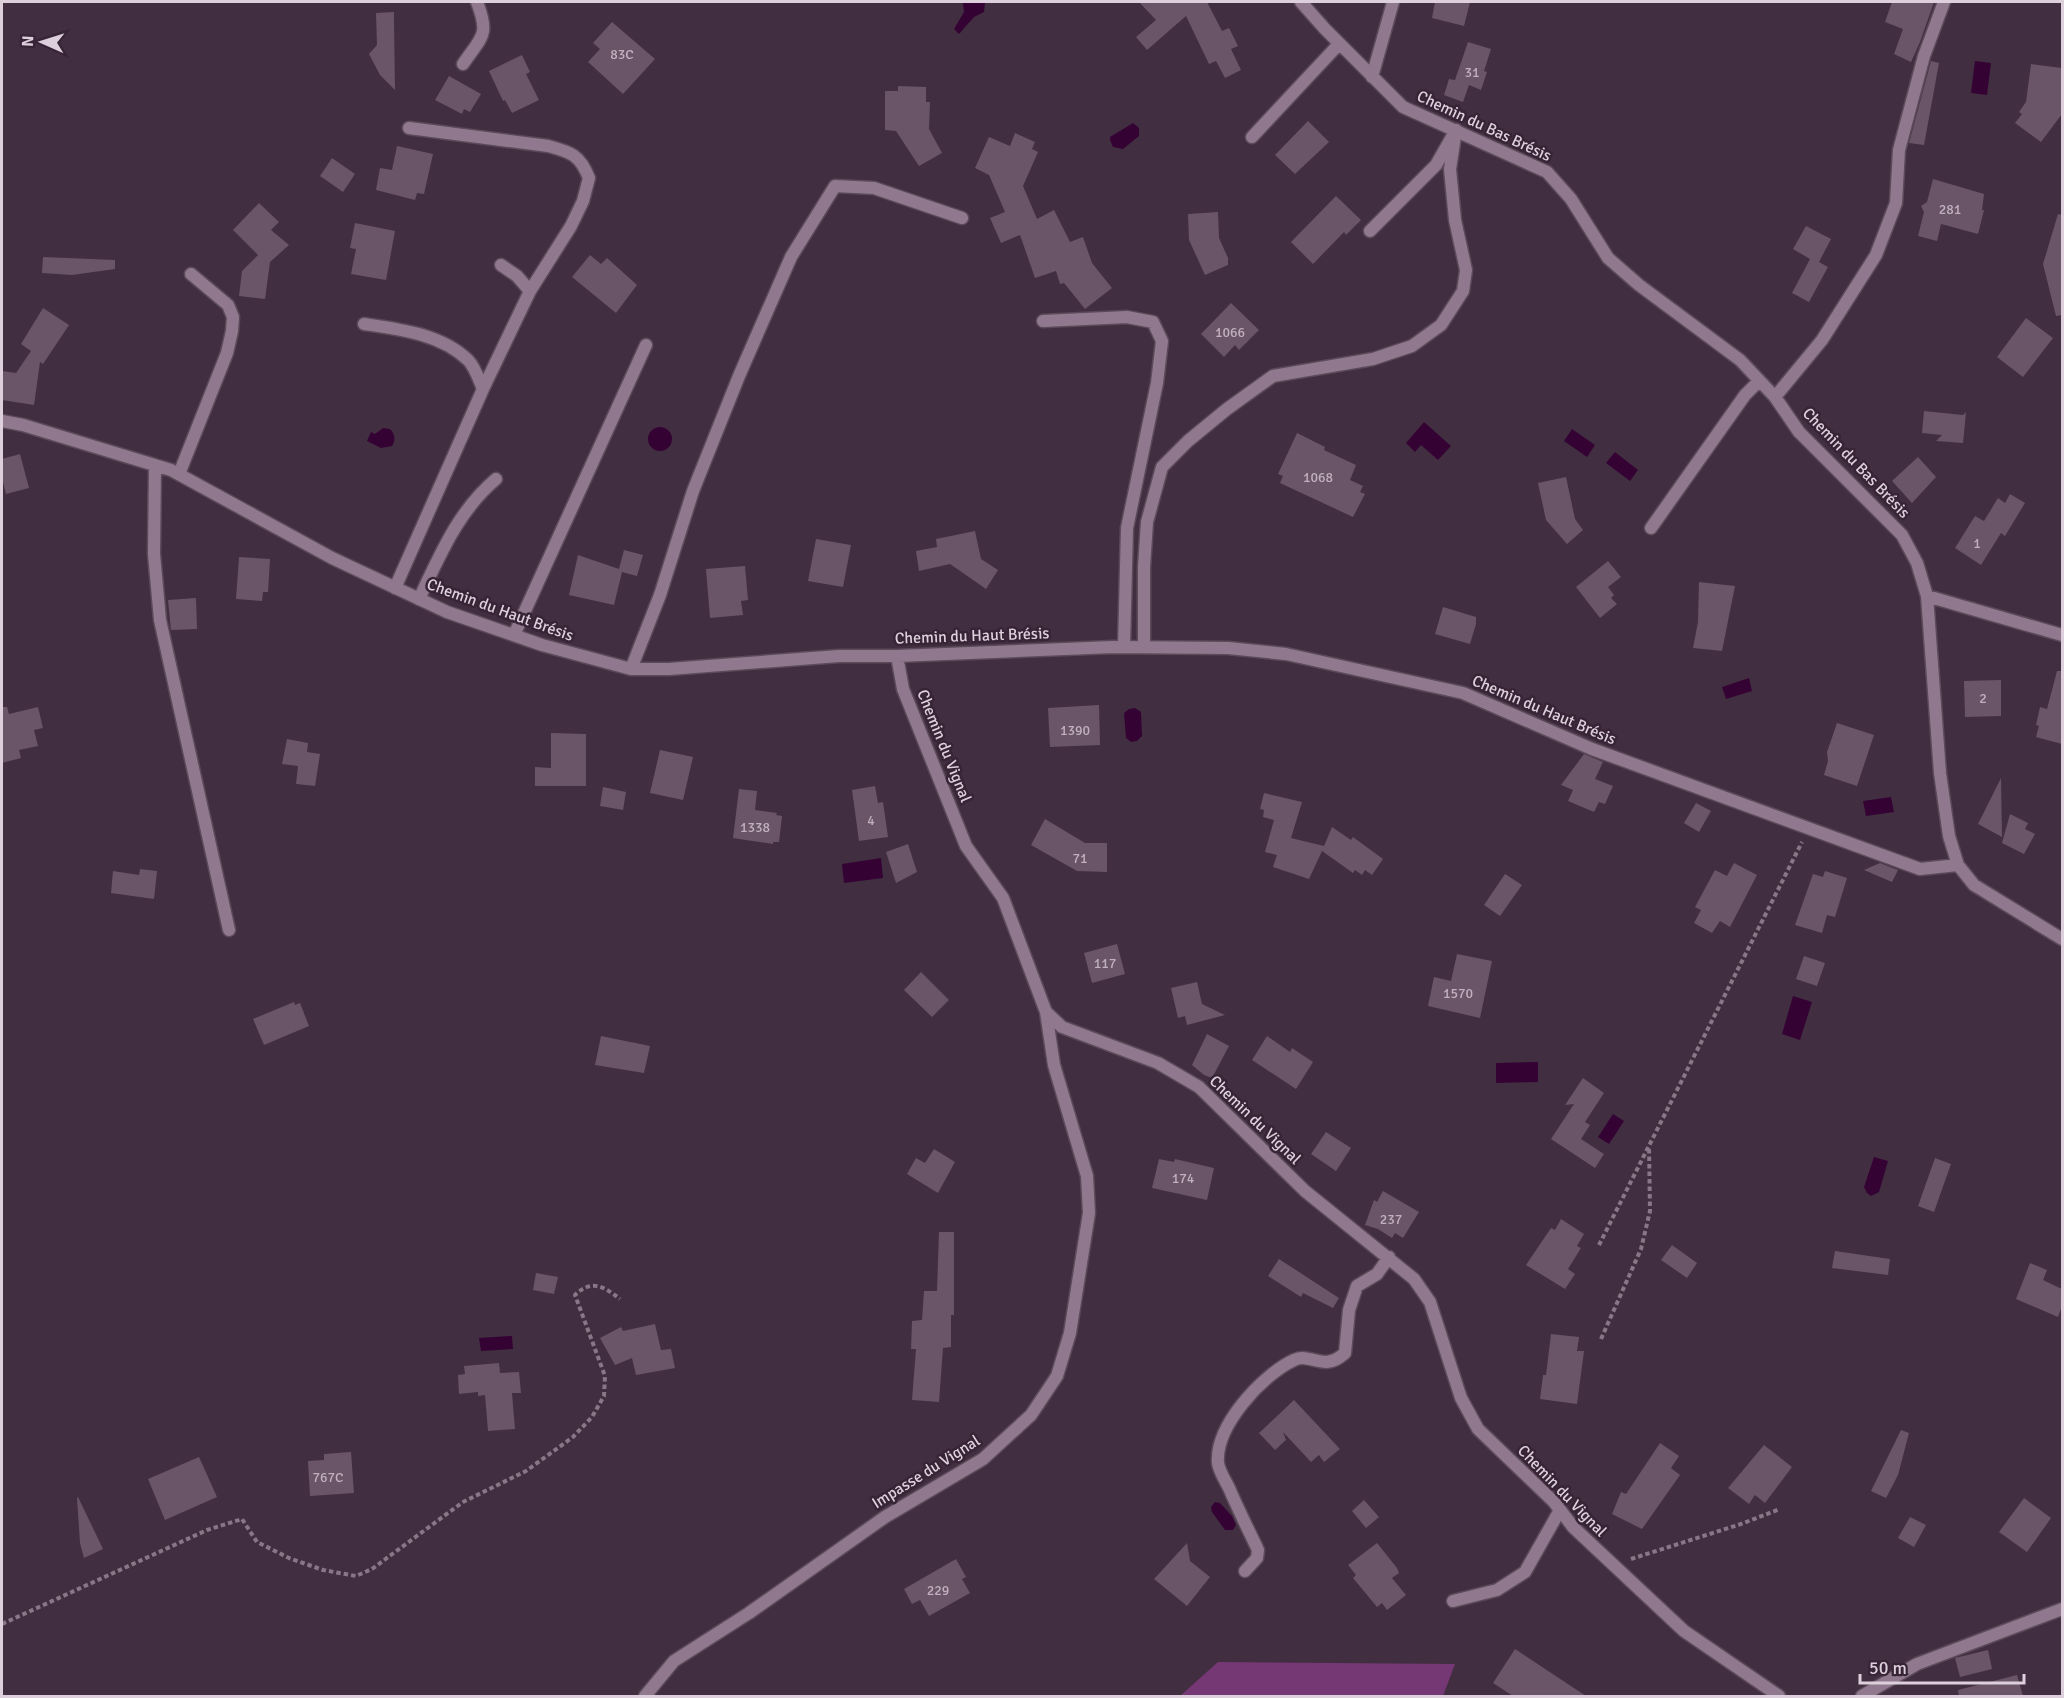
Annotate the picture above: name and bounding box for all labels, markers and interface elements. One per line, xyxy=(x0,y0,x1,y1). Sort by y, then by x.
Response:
north arrow xyxy=(12,12,72,72)
text: N xyxy=(18,35,38,47)
house number: 83C xyxy=(610,46,634,63)
house number: 31 xyxy=(1464,64,1480,81)
street label: Chemin du Bas Brésis xyxy=(1414,86,1554,166)
house number: 281 xyxy=(1939,201,1961,218)
house number: 1066 xyxy=(1215,324,1245,341)
street label: Chemin du Bas Brésis xyxy=(1798,403,1914,523)
house number: 1068 xyxy=(1303,469,1333,486)
house number: 1 xyxy=(1973,535,1981,552)
street label: Chemin du Haut Brésis xyxy=(424,574,576,646)
street label: Chemin du Haut Brésis xyxy=(894,623,1050,649)
street label: Chemin du Haut Brésis xyxy=(1469,671,1619,749)
street label: Chemin du Vignal xyxy=(912,687,976,806)
house number: 2 xyxy=(1979,690,1987,707)
house number: 1390 xyxy=(1060,722,1090,739)
house number: 4 xyxy=(867,812,875,829)
house number: 1338 xyxy=(740,819,770,836)
house number: 71 xyxy=(1072,850,1088,867)
house number: 117 xyxy=(1094,955,1116,972)
house number: 1570 xyxy=(1443,985,1473,1002)
street label: Chemin du Vignal xyxy=(1205,1071,1305,1169)
house number: 174 xyxy=(1172,1170,1195,1187)
house number: 237 xyxy=(1380,1211,1402,1228)
street label: Impasse du Vignal xyxy=(868,1431,984,1513)
street label: Chemin du Vignal xyxy=(1513,1441,1611,1541)
house number: 767C xyxy=(312,1469,344,1486)
house number: 229 xyxy=(927,1582,949,1599)
scale bar xyxy=(1860,1647,2024,1685)
text: 50 m xyxy=(1869,1657,1907,1679)

